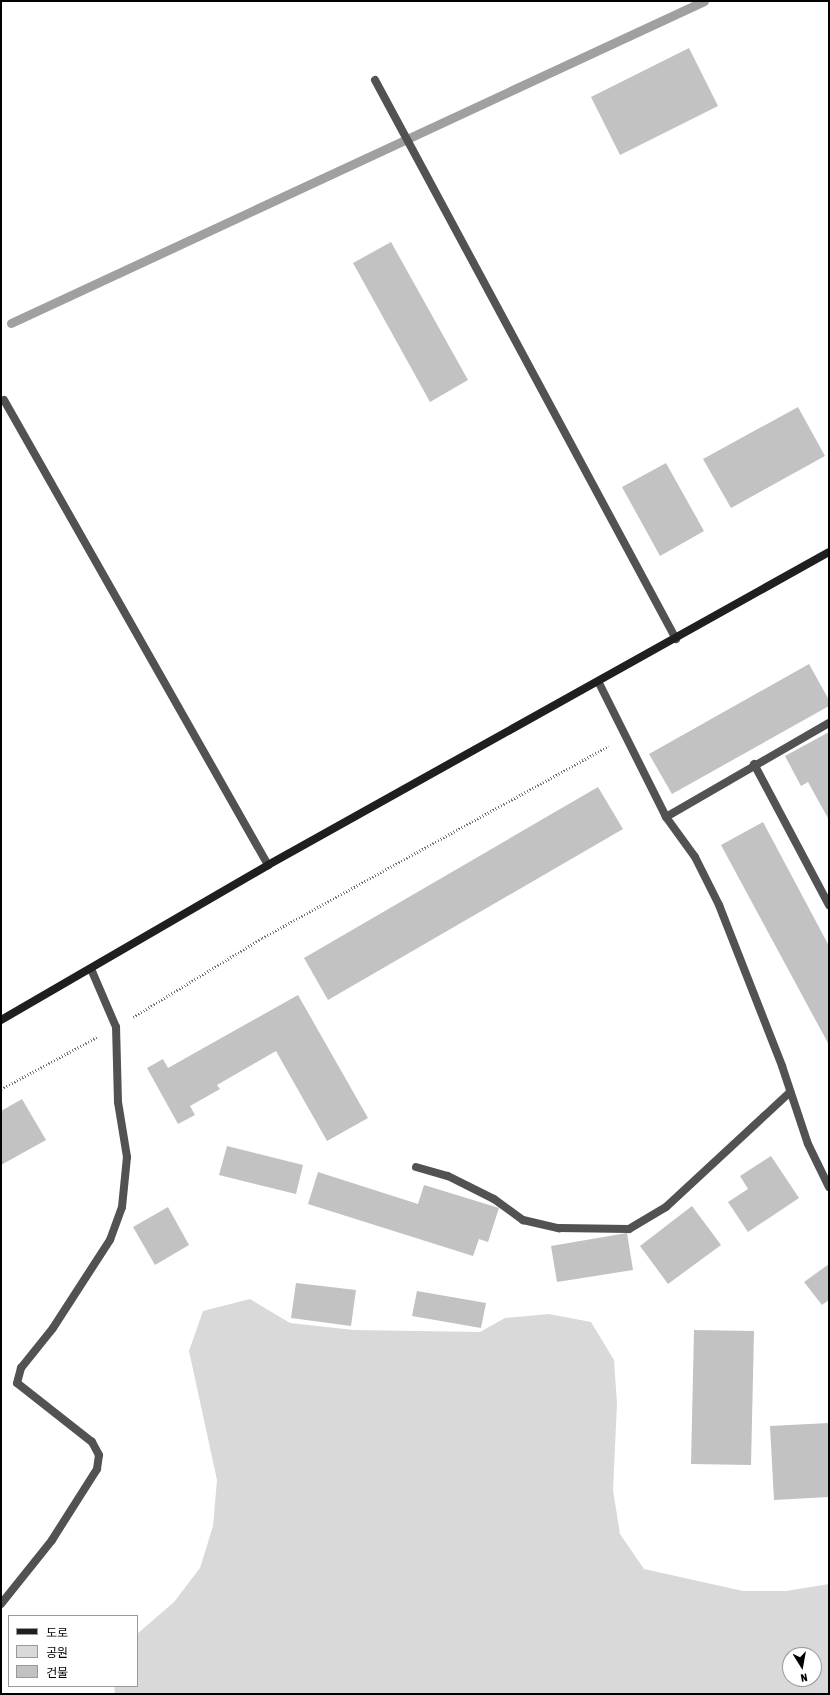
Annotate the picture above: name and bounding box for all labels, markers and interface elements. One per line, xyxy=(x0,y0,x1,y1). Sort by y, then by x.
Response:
legend xyxy=(8,1615,138,1687)
text: 도로 xyxy=(46,1626,68,1640)
text: 공원 xyxy=(46,1646,68,1660)
north arrow xyxy=(782,1647,822,1687)
text: 건물 xyxy=(46,1666,68,1680)
text: N xyxy=(800,1671,808,1684)

